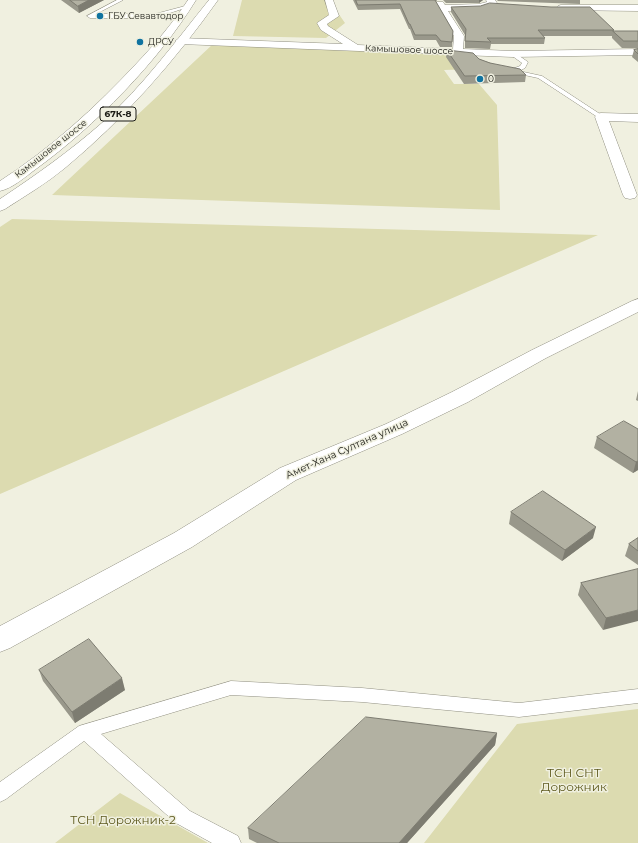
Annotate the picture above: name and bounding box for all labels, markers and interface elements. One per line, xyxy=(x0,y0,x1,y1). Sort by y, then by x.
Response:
marker: ГБУ Севавтодор xyxy=(95,11,105,21)
place label: ГБУ Севавтодор xyxy=(108,11,183,21)
marker: ДРСУ xyxy=(135,37,145,47)
place label: ДРСУ xyxy=(148,37,174,47)
street label: Камышовое шоссе xyxy=(365,43,453,57)
marker: 0 xyxy=(475,74,485,84)
place label: 0 xyxy=(488,74,494,84)
road number: 67К-8 xyxy=(100,107,136,121)
street label: Камышовое шоссе xyxy=(13,118,89,180)
street label: Амет-Хана Султана улица xyxy=(284,417,410,481)
park label: ТСН СНТ Дорожник xyxy=(541,766,607,794)
park label: ТСН Дорожник-2 xyxy=(70,813,176,827)

